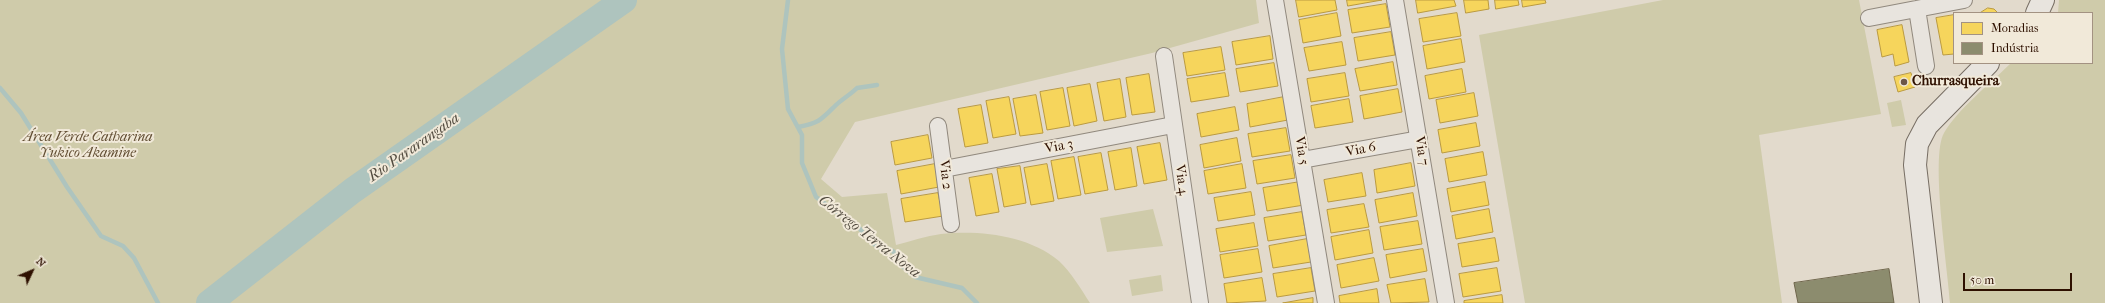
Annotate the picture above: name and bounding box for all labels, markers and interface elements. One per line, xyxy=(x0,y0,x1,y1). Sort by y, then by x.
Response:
legend xyxy=(1953,12,2093,64)
text: Moradias xyxy=(1991,21,2039,35)
text: Indústria xyxy=(1991,41,2039,55)
place label: Churrasqueira xyxy=(1912,74,1999,90)
marker: Churrasqueira xyxy=(1899,77,1909,87)
water label: Rio Pararangaba xyxy=(365,110,463,186)
park label: Área Verde Catharina Yukico Akamine xyxy=(23,130,153,162)
street label: Via 5 xyxy=(1290,135,1312,167)
street label: Via 7 xyxy=(1410,135,1432,167)
street label: Via 3 xyxy=(1043,136,1075,158)
street label: Via 6 xyxy=(1345,139,1377,161)
street label: Via 2 xyxy=(935,159,955,191)
street label: Via 4 xyxy=(1171,164,1191,196)
water label: Córrego Terra Nova xyxy=(815,192,923,282)
north arrow xyxy=(12,251,52,291)
text: N xyxy=(33,255,49,270)
scale bar xyxy=(1965,265,2074,291)
text: 50 m xyxy=(1970,273,1994,287)

